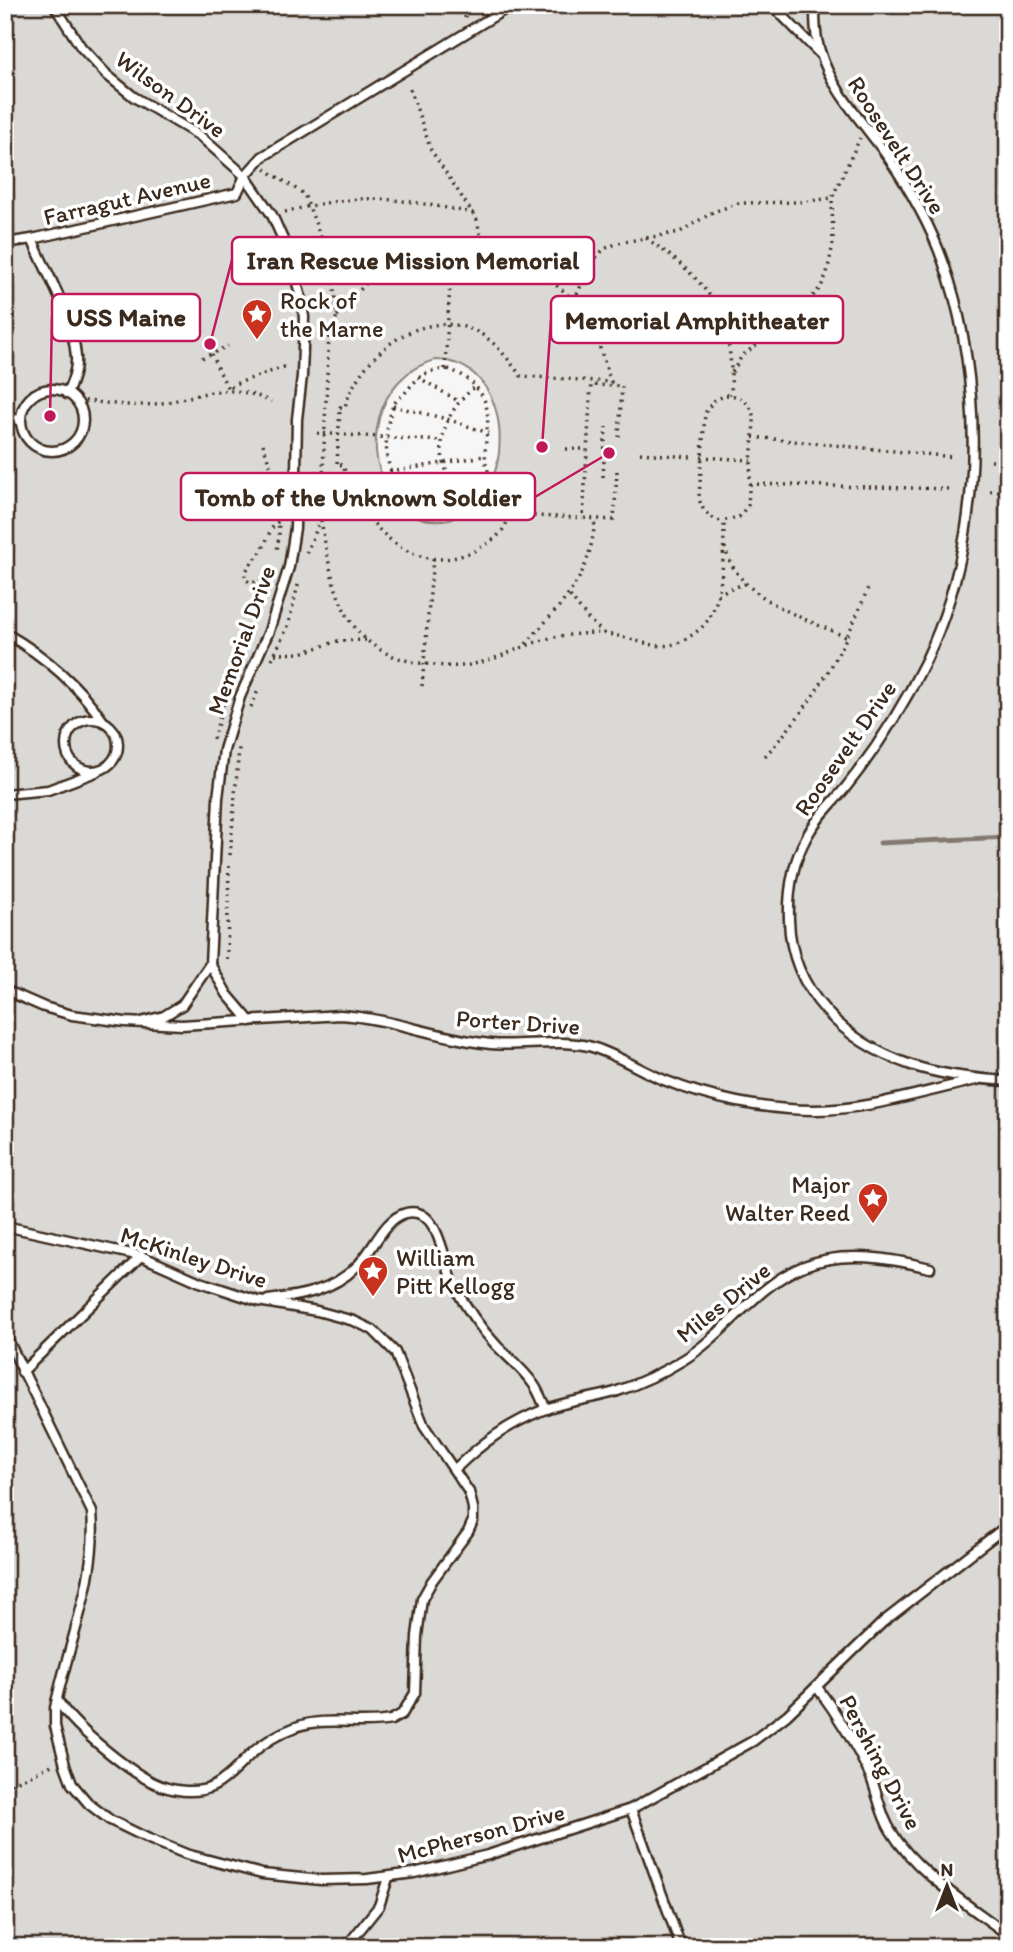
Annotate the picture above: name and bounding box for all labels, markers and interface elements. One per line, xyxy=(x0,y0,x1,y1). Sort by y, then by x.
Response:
street label: Wilson Drive xyxy=(110,44,232,144)
street label: Roosevelt Drive xyxy=(842,71,952,219)
street label: Farragut Avenue xyxy=(41,165,213,231)
callout: Iran Rescue Mission Memorial xyxy=(232,237,594,284)
text: Iran Rescue Mission Memorial xyxy=(247,244,580,276)
place label: Rock of the Marne xyxy=(280,286,383,343)
callout: USS Maine xyxy=(52,294,200,341)
callout: Memorial Amphitheater xyxy=(551,296,843,343)
place icon: Rock of the Marne xyxy=(240,297,274,341)
text: USS Maine xyxy=(66,301,186,333)
text: Memorial Amphitheater xyxy=(565,304,830,336)
callout: Tomb of the Unknown Soldier xyxy=(181,473,535,520)
text: Tomb of the Unknown Soldier xyxy=(194,481,522,513)
street label: Memorial Drive xyxy=(201,561,281,719)
street label: Roosevelt Drive xyxy=(788,675,902,821)
street label: Porter Drive xyxy=(455,1003,581,1041)
place label: Major Walter Reed xyxy=(725,1170,850,1227)
place icon: Major Walter Reed xyxy=(856,1181,890,1225)
street label: McKinley Drive xyxy=(117,1220,271,1294)
place label: William Pitt Kellogg xyxy=(396,1243,516,1300)
place icon: William Pitt Kellogg xyxy=(356,1254,390,1298)
street label: Miles Drive xyxy=(670,1255,776,1349)
street label: Pershing Drive xyxy=(833,1690,929,1834)
street label: McPherson Drive xyxy=(394,1797,568,1869)
north arrow xyxy=(912,1850,982,1920)
text: N xyxy=(941,1858,953,1881)

